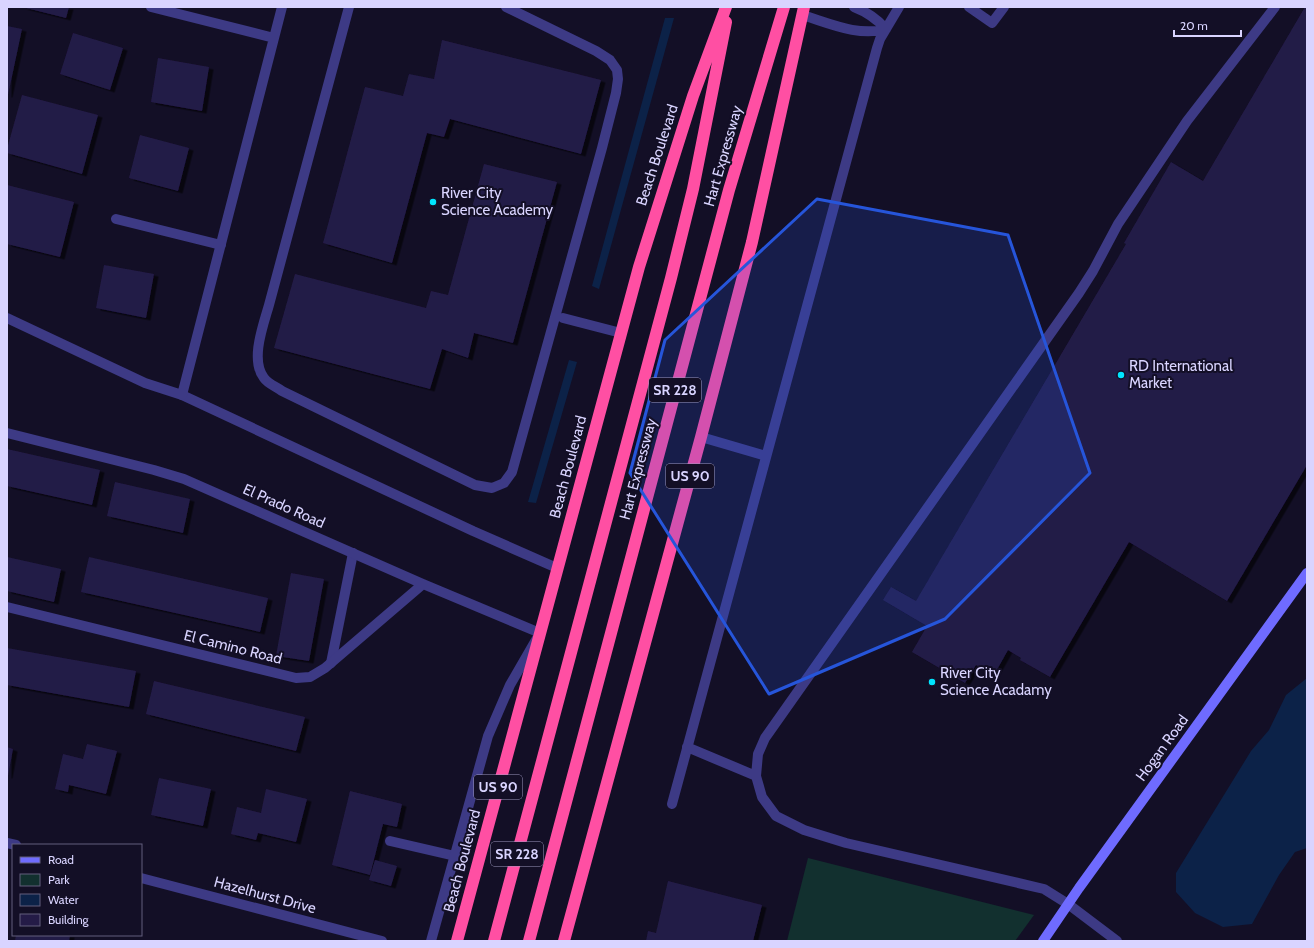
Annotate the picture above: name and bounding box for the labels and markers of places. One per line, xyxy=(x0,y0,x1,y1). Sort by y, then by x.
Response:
place label: River City Science Academy xyxy=(441,184,554,219)
marker: River City Science Academy xyxy=(428,197,438,207)
place label: RD International Market xyxy=(1129,357,1233,392)
marker: RD International Market xyxy=(1116,370,1126,380)
place label: River City Science Acadamy xyxy=(940,664,1052,699)
marker: River City Science Acadamy xyxy=(927,677,937,687)

